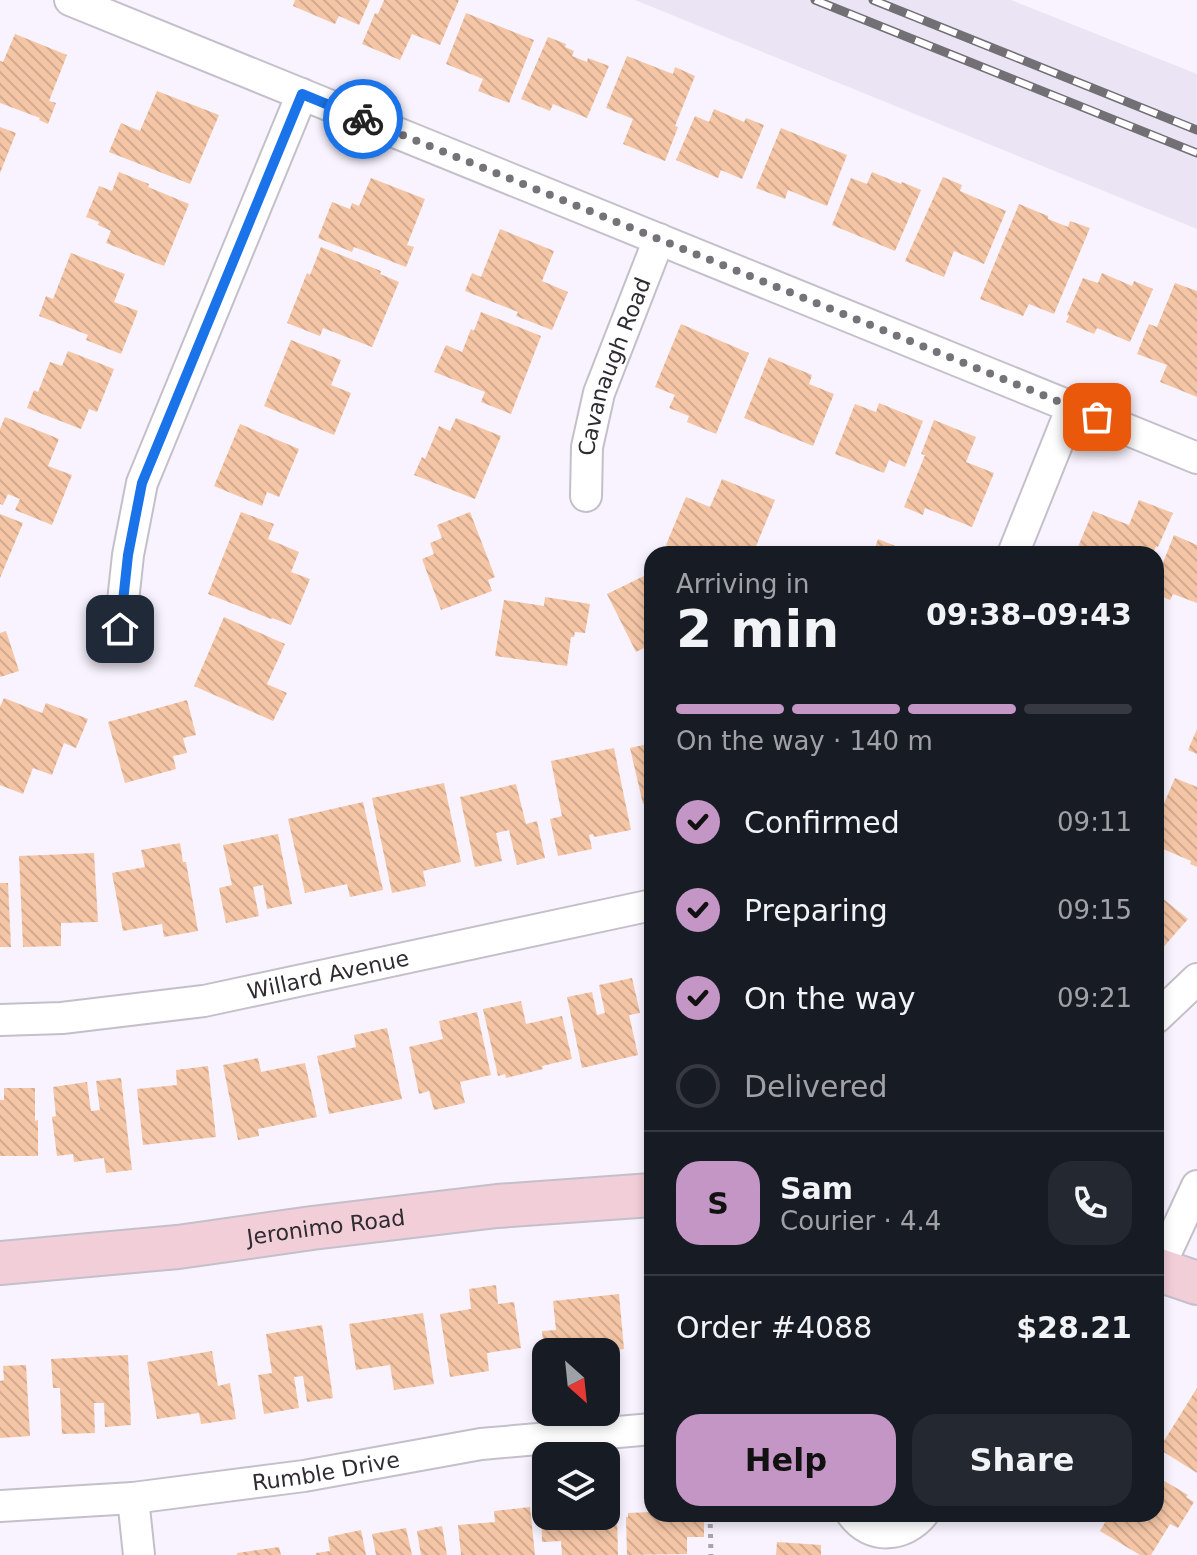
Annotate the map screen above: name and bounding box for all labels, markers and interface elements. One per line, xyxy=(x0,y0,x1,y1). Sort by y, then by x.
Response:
courier xyxy=(323,79,403,159)
icon: bike xyxy=(341,97,385,141)
street label: Cavanaugh Road xyxy=(574,274,655,456)
pin xyxy=(1063,383,1131,451)
icon: bag xyxy=(1075,395,1119,439)
text: Arriving in xyxy=(676,569,810,599)
pin xyxy=(86,595,154,663)
text: 09:38–09:43 xyxy=(926,597,1132,632)
text: 2 min xyxy=(676,599,839,659)
icon: home xyxy=(98,607,142,651)
text: On the way · 140 m xyxy=(676,726,933,756)
icon: check xyxy=(676,800,720,844)
text: Confirmed xyxy=(744,805,900,840)
text: 09:11 xyxy=(1057,807,1132,837)
icon: check xyxy=(676,888,720,932)
text: Preparing xyxy=(744,893,888,928)
text: 09:15 xyxy=(1057,895,1132,925)
street label: Willard Avenue xyxy=(245,945,411,1004)
icon: check xyxy=(676,976,720,1020)
text: On the way xyxy=(744,981,916,1016)
text: 09:21 xyxy=(1057,983,1132,1013)
text: Delivered xyxy=(744,1069,888,1104)
button: phone xyxy=(1048,1161,1132,1245)
text: Sam xyxy=(780,1171,853,1206)
text: S xyxy=(707,1186,729,1221)
street label: Jeronimo Road xyxy=(243,1205,406,1250)
text: Courier · 4.4 xyxy=(780,1206,941,1236)
text: Order #4088 xyxy=(676,1310,872,1345)
text: $28.21 xyxy=(1016,1310,1132,1345)
north arrow xyxy=(532,1338,620,1426)
map controls xyxy=(532,1338,620,1530)
button: Help xyxy=(676,1414,896,1506)
button: Share xyxy=(912,1414,1132,1506)
button: layers xyxy=(532,1442,620,1530)
street label: Rumble Drive xyxy=(251,1446,402,1495)

